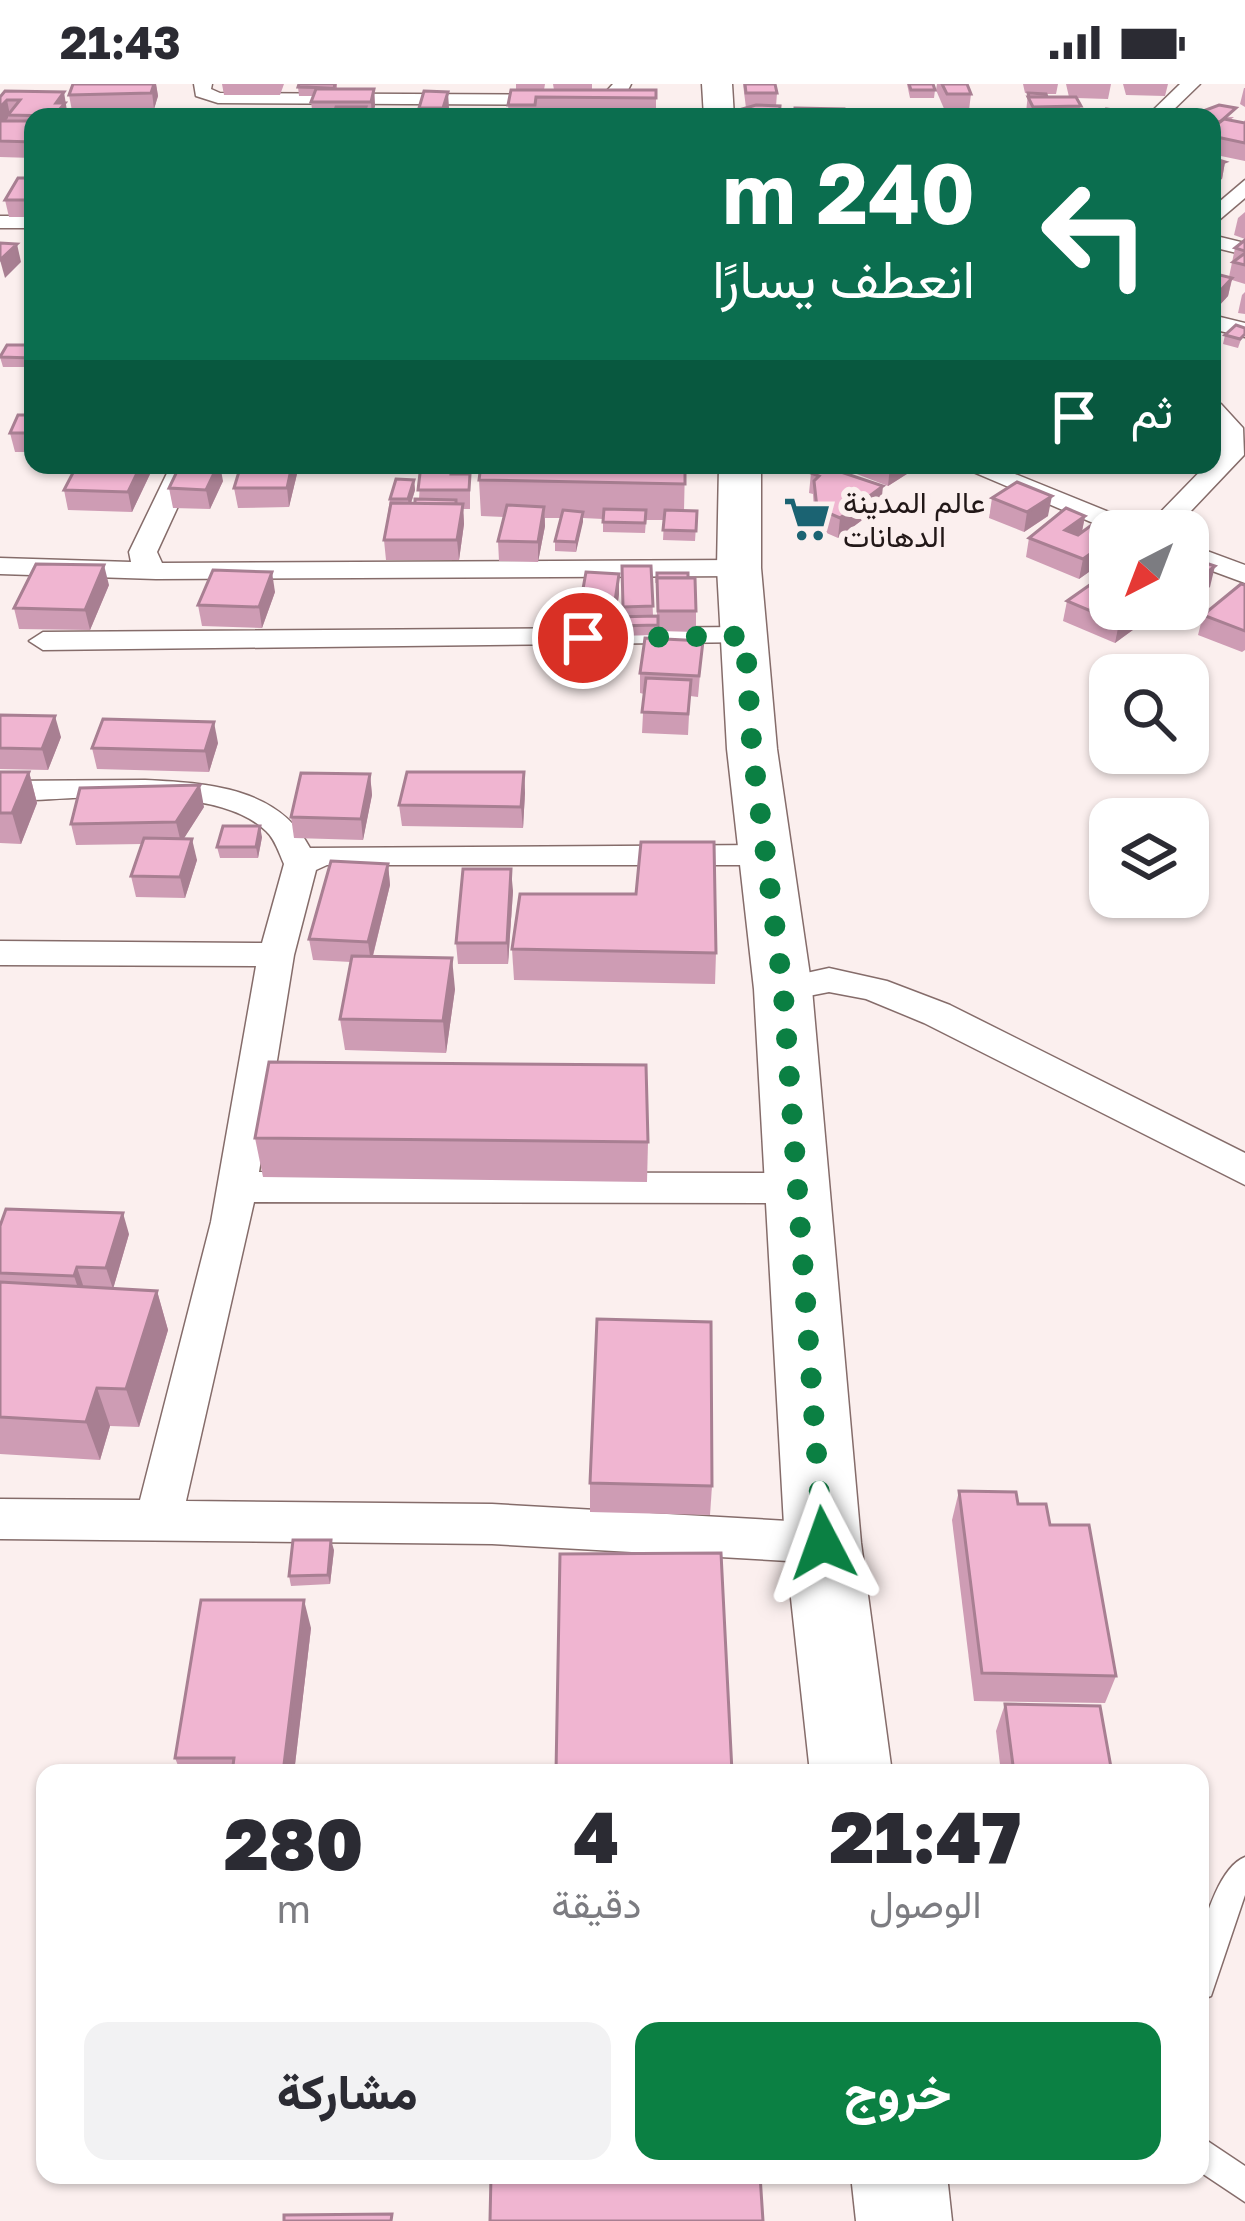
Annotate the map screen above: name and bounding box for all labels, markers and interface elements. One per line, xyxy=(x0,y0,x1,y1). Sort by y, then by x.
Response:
text: 21:43 xyxy=(60,15,181,69)
text: 240 m xyxy=(722,142,975,242)
icon: left xyxy=(1017,156,1173,312)
text: انعطف يسارًا xyxy=(712,245,975,310)
icon: arrive xyxy=(1041,384,1107,450)
text: ثم xyxy=(1131,384,1173,438)
place label: عالم المدينة الدهانات xyxy=(843,484,985,554)
supermarket icon: عالم المدينة الدهانات xyxy=(782,494,832,544)
north arrow xyxy=(1089,510,1209,630)
map controls xyxy=(1089,510,1209,918)
pin xyxy=(532,587,634,689)
icon: arrive xyxy=(550,605,616,671)
button: search xyxy=(1089,654,1209,774)
button: layers xyxy=(1089,798,1209,918)
position arrow xyxy=(760,1480,886,1606)
text: 4 xyxy=(574,1792,619,1879)
text: 21:47 xyxy=(830,1792,1021,1879)
text: 280 xyxy=(224,1799,363,1886)
text: دقيقة xyxy=(551,1880,642,1927)
text: الوصول xyxy=(869,1880,982,1927)
text: m xyxy=(276,1885,311,1932)
button: مشاركة xyxy=(84,2022,611,2160)
button: خروج xyxy=(635,2022,1161,2160)

